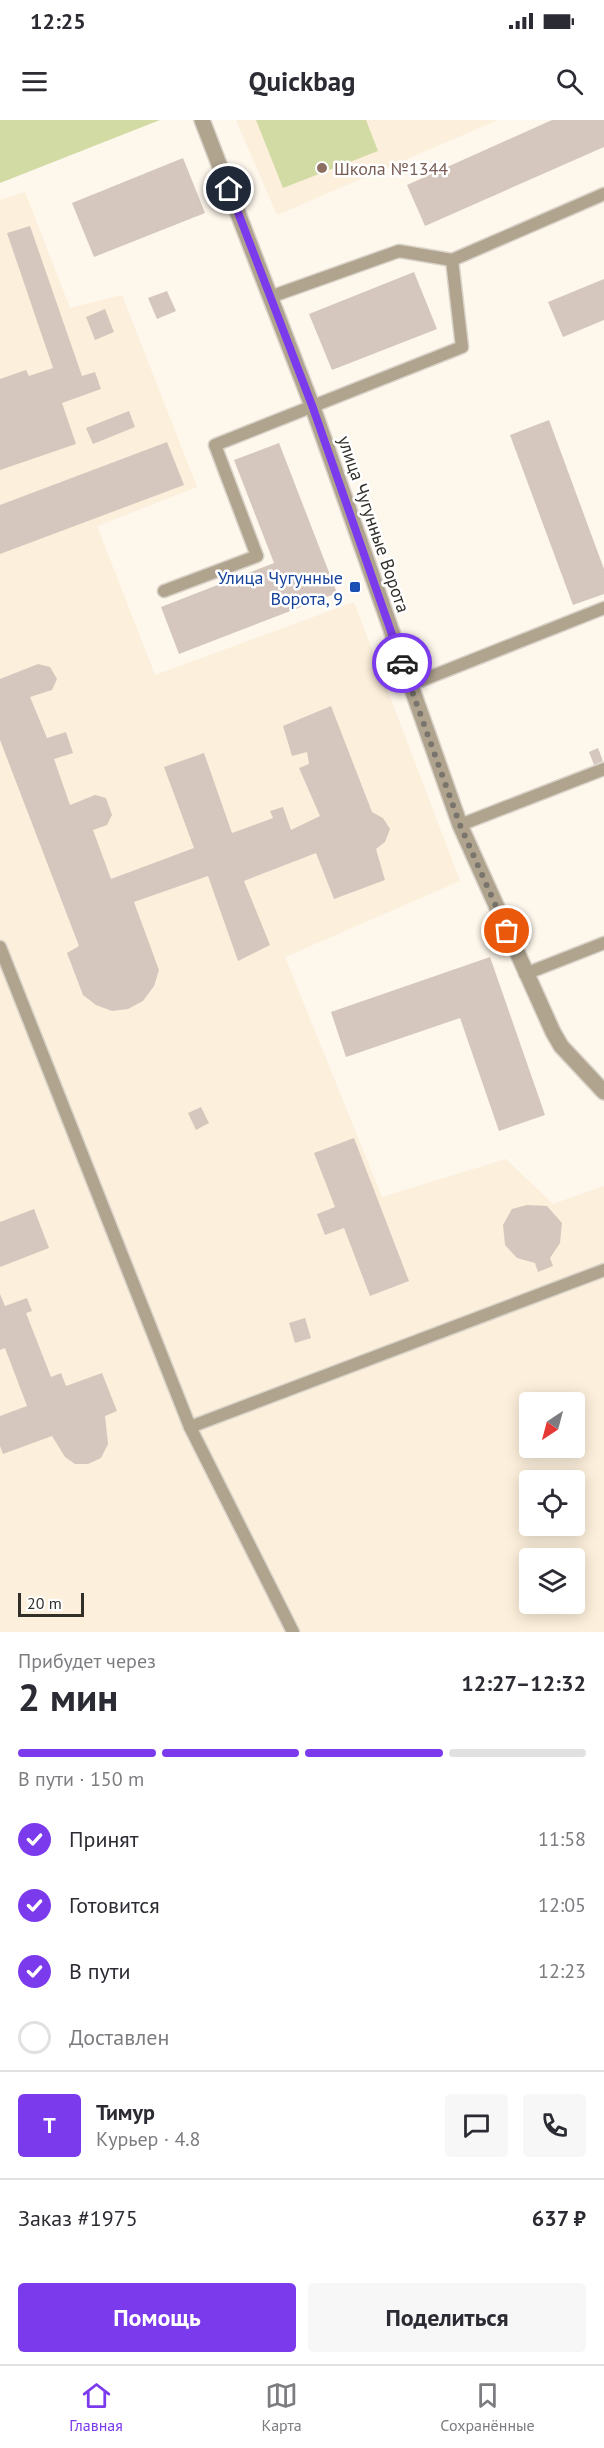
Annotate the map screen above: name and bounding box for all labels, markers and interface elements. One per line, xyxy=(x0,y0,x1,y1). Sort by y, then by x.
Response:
text: 12:25 xyxy=(30,7,86,35)
text: Quickbag xyxy=(248,64,356,98)
icon: menu xyxy=(18,65,51,98)
icon: search xyxy=(553,65,586,98)
place label: Школа №1344 xyxy=(334,157,448,180)
marker: Школа №1344 xyxy=(315,161,329,175)
pin xyxy=(203,163,254,214)
icon: home xyxy=(212,172,245,205)
street label: улица Чугунные Ворота xyxy=(333,433,415,615)
place label: Улица Чугунные Ворота, 9 xyxy=(217,566,343,610)
marker: Улица Чугунные Ворота, 9 xyxy=(348,580,362,594)
courier xyxy=(372,633,432,693)
icon: car xyxy=(386,647,419,680)
pin xyxy=(481,905,532,956)
icon: bag xyxy=(490,914,523,947)
north arrow xyxy=(519,1392,585,1458)
map controls xyxy=(519,1392,585,1614)
button: locate xyxy=(519,1470,585,1536)
button: layers xyxy=(519,1548,585,1614)
scale bar xyxy=(18,1590,84,1618)
text: 20 m xyxy=(27,1593,62,1613)
text: Прибудет через xyxy=(18,1648,156,1674)
text: 12:27–12:32 xyxy=(461,1669,586,1697)
text: 2 мин xyxy=(18,1671,118,1722)
text: В пути · 150 m xyxy=(18,1766,144,1792)
icon: check xyxy=(18,1823,51,1856)
text: Принят xyxy=(69,1825,139,1853)
text: 11:58 xyxy=(538,1826,586,1852)
icon: check xyxy=(18,1889,51,1922)
text: Готовится xyxy=(69,1891,160,1919)
text: 12:05 xyxy=(538,1892,586,1918)
icon: check xyxy=(18,1955,51,1988)
text: В пути xyxy=(69,1957,131,1985)
text: 12:23 xyxy=(538,1958,586,1984)
text: Доставлен xyxy=(69,2023,169,2051)
button: chat xyxy=(445,2094,508,2157)
button: phone xyxy=(523,2094,586,2157)
text: Тимур xyxy=(96,2098,155,2126)
text: Т xyxy=(43,2111,56,2139)
text: Курьер · 4.8 xyxy=(96,2126,200,2152)
text: Заказ #1975 xyxy=(18,2204,138,2232)
text: 637 ₽ xyxy=(532,2204,586,2232)
button: Помощь xyxy=(18,2283,296,2352)
button: Поделиться xyxy=(308,2283,586,2352)
tab: Главная xyxy=(69,2379,123,2435)
tab: Карта xyxy=(261,2379,302,2435)
tab: Сохранённые xyxy=(440,2379,535,2435)

